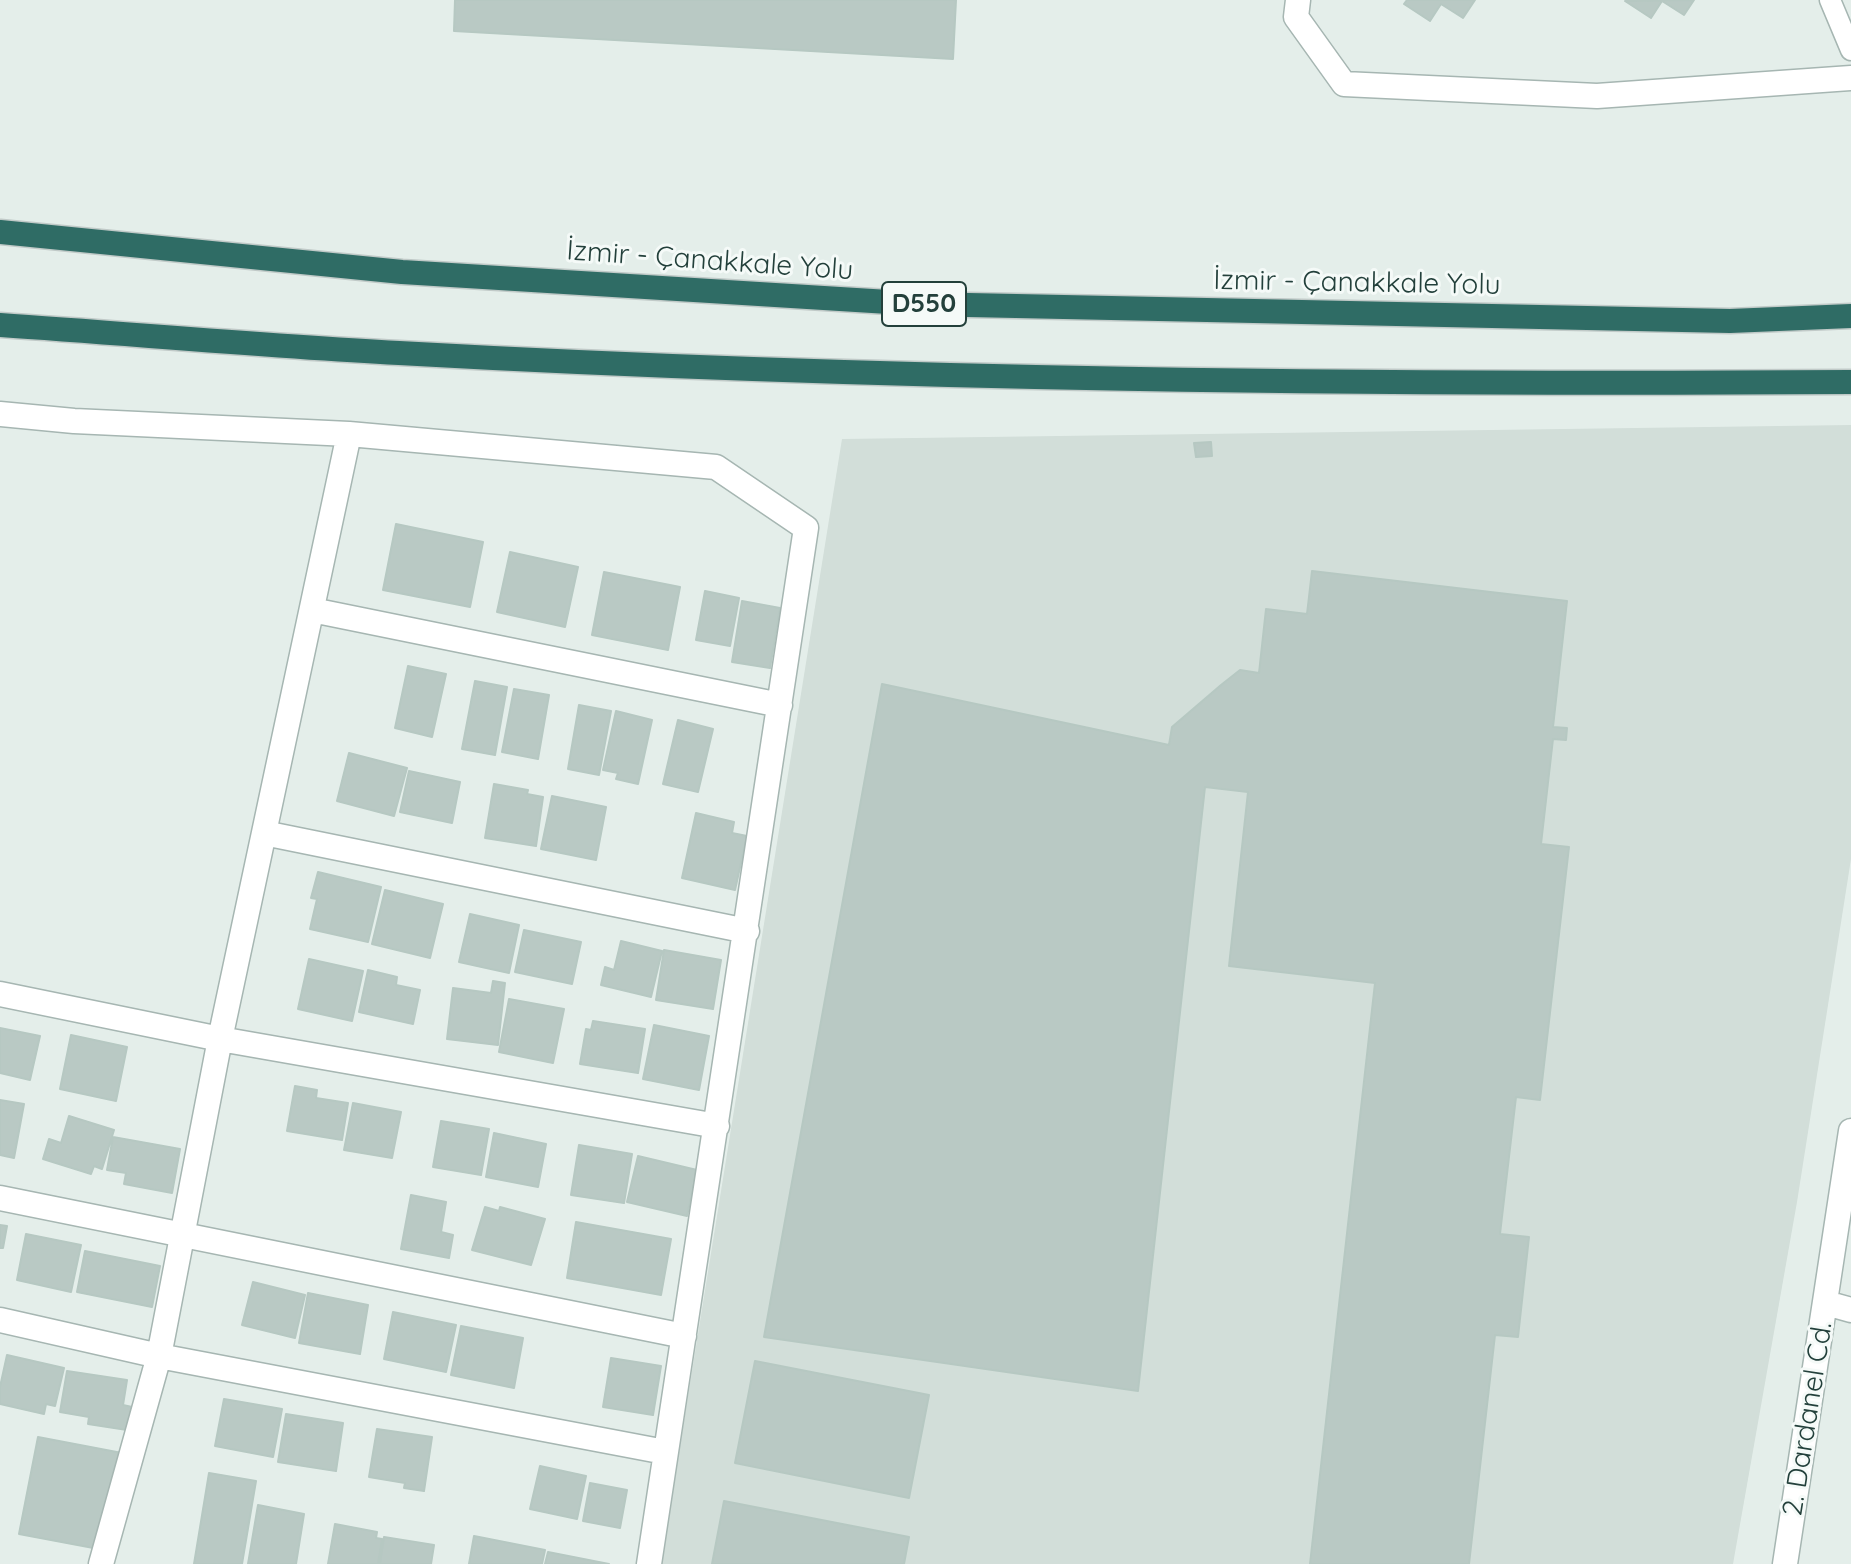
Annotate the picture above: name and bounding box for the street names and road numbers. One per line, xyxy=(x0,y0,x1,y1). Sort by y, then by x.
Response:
street label: İzmir - Çanakkale Yolu xyxy=(566,234,854,288)
street label: İzmir - Çanakkale Yolu xyxy=(1213,264,1501,302)
road number: D550 xyxy=(882,282,966,326)
street label: 2. Dardanel Cd. xyxy=(1776,1320,1840,1518)

